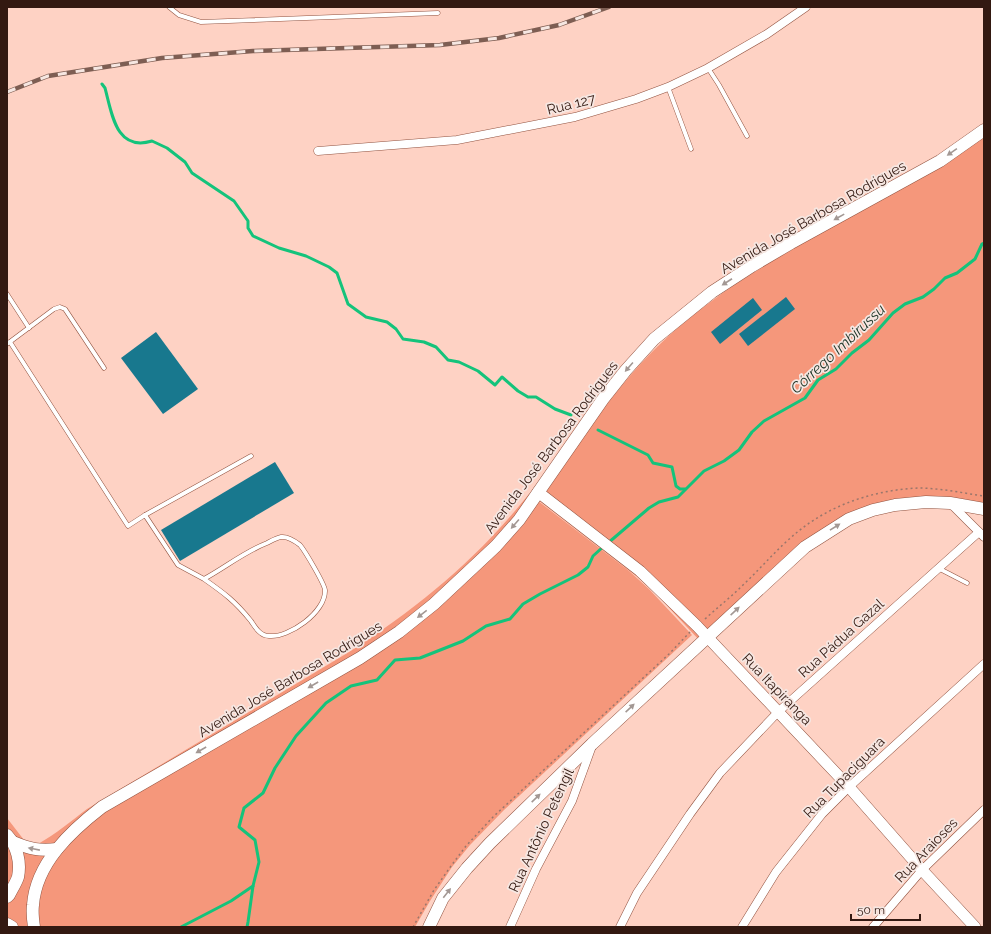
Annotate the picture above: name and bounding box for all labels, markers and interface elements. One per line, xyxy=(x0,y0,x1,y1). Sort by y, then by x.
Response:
street label: Rua 127 xyxy=(545,90,597,118)
one-way arrow xyxy=(947,148,958,156)
street label: Avenida José Barbosa Rodrigues xyxy=(717,157,909,277)
one-way arrow xyxy=(834,213,845,220)
one-way arrow xyxy=(722,278,732,286)
water label: Córrego Imbirussu xyxy=(787,300,889,397)
street label: Avenida José Barbosa Rodrigues xyxy=(481,358,621,536)
one-way arrow xyxy=(625,362,634,371)
one-way arrow xyxy=(511,518,520,529)
one-way arrow xyxy=(829,524,841,531)
street label: Rua Pádua Gazal xyxy=(795,595,887,680)
one-way arrow xyxy=(730,606,740,615)
one-way arrow xyxy=(416,609,427,618)
street label: Avenida José Barbosa Rodrigues xyxy=(195,618,385,740)
street label: Rua Itapiranga xyxy=(739,650,815,728)
one-way arrow xyxy=(307,681,319,688)
one-way arrow xyxy=(625,704,635,713)
street label: Rua Tupaciguara xyxy=(800,733,888,821)
one-way arrow xyxy=(195,746,207,753)
street label: Rua Antônio Petengil xyxy=(505,765,577,895)
one-way arrow xyxy=(531,793,541,803)
street label: Rua Araioses xyxy=(891,814,961,885)
one-way arrow xyxy=(28,846,40,852)
one-way arrow xyxy=(443,887,452,898)
scale bar xyxy=(851,896,920,922)
text: 50 m xyxy=(857,903,885,917)

